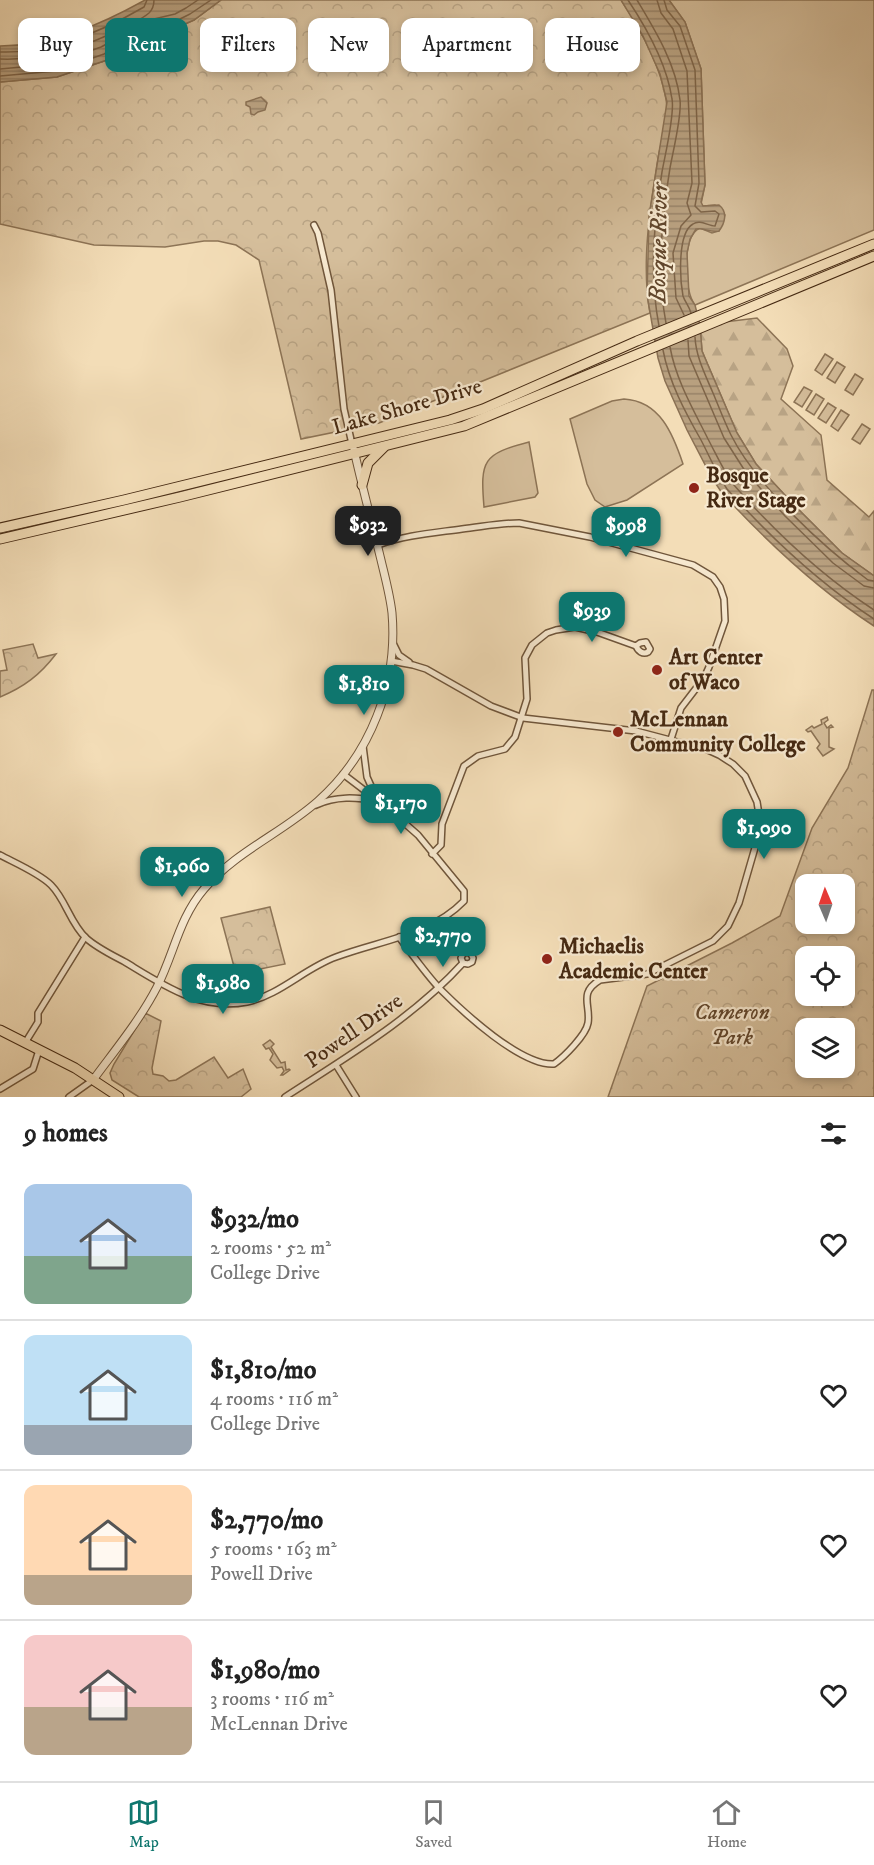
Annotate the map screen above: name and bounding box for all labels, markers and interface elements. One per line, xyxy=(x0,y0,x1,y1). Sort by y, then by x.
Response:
chip: Buy xyxy=(18,18,93,72)
chip: Rent xyxy=(105,18,188,72)
chip: Filters xyxy=(200,18,296,72)
chip: New xyxy=(308,18,389,72)
chip: Apartment xyxy=(401,18,533,72)
chip: House xyxy=(545,18,640,72)
water label: Bosque River xyxy=(643,180,675,304)
street label: Lake Shore Drive xyxy=(329,373,485,441)
place label: Bosque River Stage xyxy=(706,462,806,514)
marker: Bosque River Stage xyxy=(687,481,701,495)
pin: $932 xyxy=(332,506,404,557)
pin: $998 xyxy=(590,507,662,558)
text: $932 xyxy=(349,513,387,538)
text: $998 xyxy=(606,514,646,539)
pin: $939 xyxy=(556,592,628,643)
text: $939 xyxy=(573,599,611,624)
place label: Art Center of Waco xyxy=(668,644,763,696)
marker: Art Center of Waco xyxy=(650,663,664,677)
pin: $1,810 xyxy=(315,665,413,716)
text: $1,810 xyxy=(338,672,390,697)
place label: McLennan Community College xyxy=(630,706,806,758)
marker: McLennan Community College xyxy=(611,725,625,739)
pin: $1,170 xyxy=(352,784,450,835)
text: $1,170 xyxy=(375,791,427,816)
pin: $1,090 xyxy=(715,809,813,860)
text: $1,090 xyxy=(736,816,792,841)
pin: $1,060 xyxy=(133,847,231,898)
text: $1,060 xyxy=(154,854,210,879)
north arrow xyxy=(795,874,855,934)
map controls xyxy=(795,874,855,1078)
pin: $2,770 xyxy=(394,917,492,968)
text: $2,770 xyxy=(415,924,471,949)
place label: Michaelis Academic Center xyxy=(558,933,709,985)
button: locate xyxy=(795,946,855,1006)
marker: Michaelis Academic Center xyxy=(540,952,554,966)
pin: $1,980 xyxy=(174,964,272,1015)
text: $1,980 xyxy=(196,971,250,996)
street label: Powell Drive xyxy=(300,987,408,1075)
park label: Cameron Park xyxy=(694,999,770,1051)
button: layers xyxy=(795,1018,855,1078)
text: 9 homes xyxy=(24,1117,108,1150)
icon: filters xyxy=(817,1117,850,1150)
text: $932/mo xyxy=(210,1203,299,1236)
icon: home xyxy=(72,1208,144,1280)
icon: heart xyxy=(817,1228,850,1261)
text: 2 rooms · 52 m² xyxy=(210,1236,331,1261)
text: College Drive xyxy=(210,1261,320,1286)
text: $1,810/mo xyxy=(210,1354,316,1387)
icon: home xyxy=(72,1359,144,1431)
icon: heart xyxy=(817,1379,850,1412)
text: 4 rooms · 116 m² xyxy=(210,1387,338,1412)
text: College Drive xyxy=(210,1412,320,1437)
text: $2,770/mo xyxy=(210,1504,323,1537)
icon: home xyxy=(72,1509,144,1581)
icon: heart xyxy=(817,1529,850,1562)
text: 5 rooms · 163 m² xyxy=(210,1537,337,1562)
text: Powell Drive xyxy=(210,1562,313,1587)
text: $1,980/mo xyxy=(210,1654,320,1687)
icon: home xyxy=(72,1659,144,1731)
icon: heart xyxy=(817,1679,850,1712)
text: 3 rooms · 116 m² xyxy=(210,1687,334,1712)
text: McLennan Drive xyxy=(210,1712,348,1737)
tab: Map xyxy=(127,1796,160,1852)
tab: Saved xyxy=(415,1796,452,1852)
tab: Home xyxy=(707,1796,747,1852)

